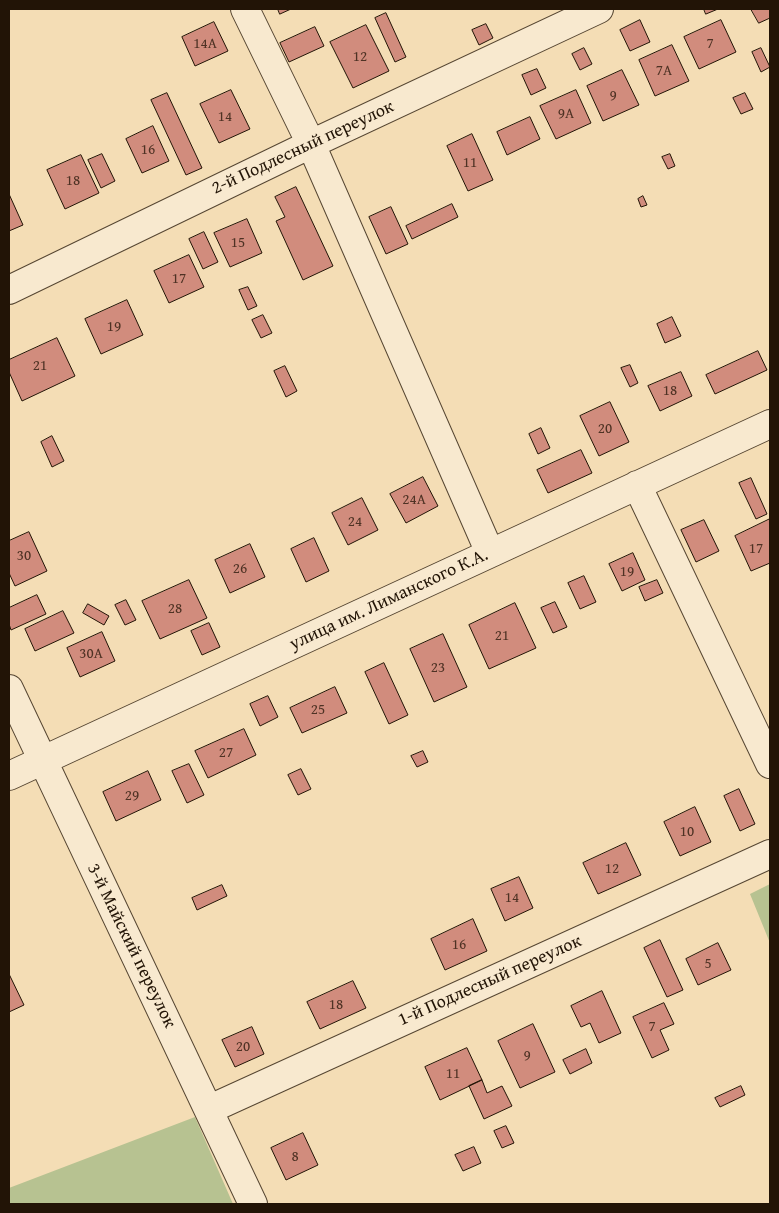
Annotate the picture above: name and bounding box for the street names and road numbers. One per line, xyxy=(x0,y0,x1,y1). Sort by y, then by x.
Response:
street label: 2-й Подлесный переулок xyxy=(208,96,398,200)
street label: улица им. Лиманского К.А. xyxy=(286,544,492,656)
street label: 3-й Майский переулок xyxy=(82,860,180,1032)
street label: 1-й Подлесный переулок xyxy=(395,931,585,1031)

